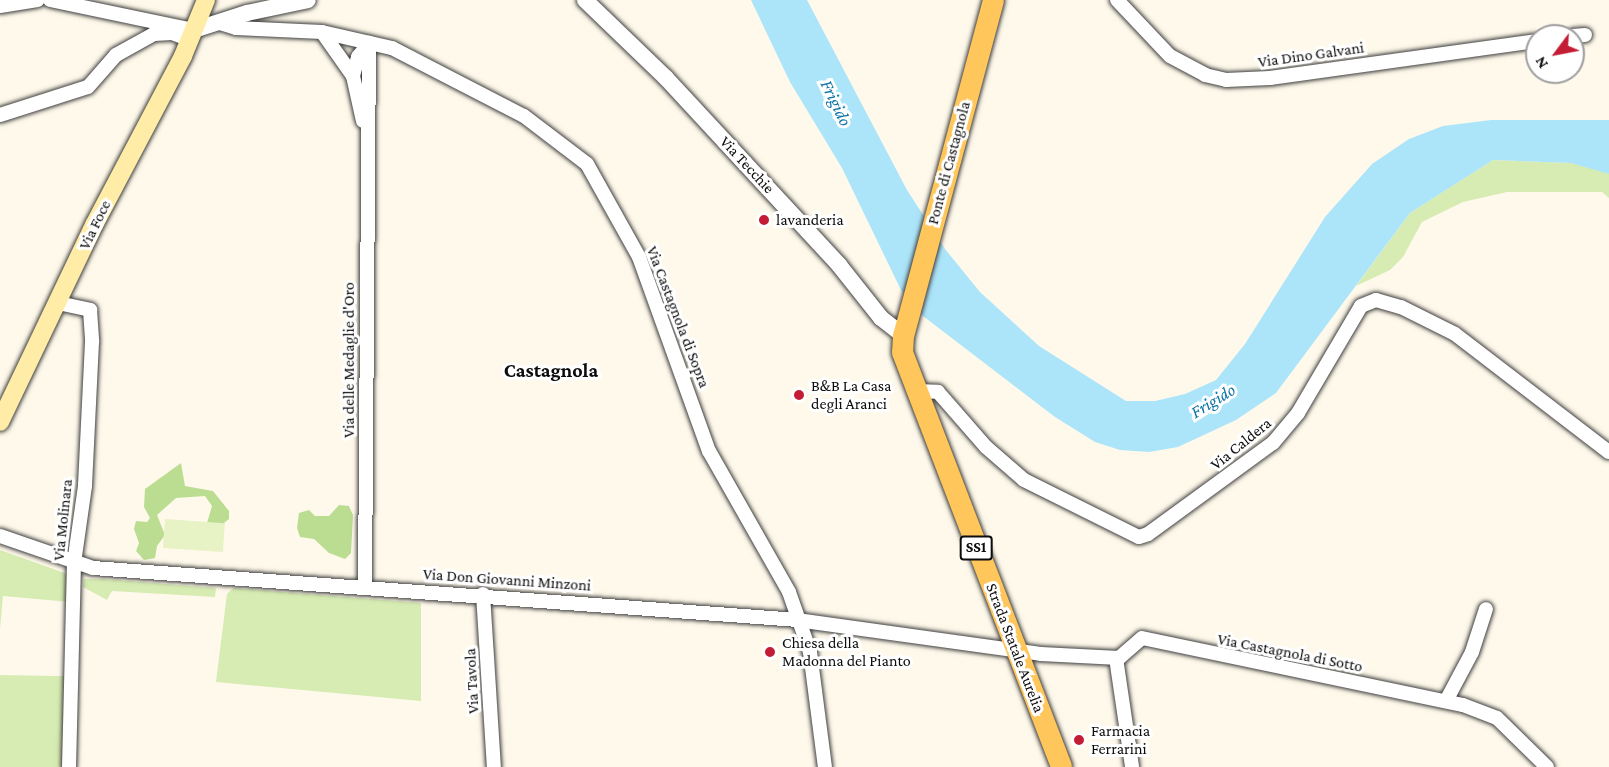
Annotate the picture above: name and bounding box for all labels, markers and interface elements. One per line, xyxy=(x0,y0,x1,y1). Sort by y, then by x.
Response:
north arrow xyxy=(1525,24,1585,84)
street label: Via Dino Galvani xyxy=(1257,38,1365,72)
text: N xyxy=(1531,54,1551,72)
water label: Frigido xyxy=(816,76,856,130)
street label: Ponte di Castagnola xyxy=(923,99,975,227)
street label: Via Tecchie xyxy=(716,132,778,198)
street label: Via Foce xyxy=(75,197,115,253)
place label: lavanderia xyxy=(776,210,844,230)
marker: lavanderia xyxy=(757,213,771,227)
street label: Via Castagnola di Sopra xyxy=(642,243,714,391)
street label: Via delle Medaglie d'Oro xyxy=(339,282,359,438)
district label: Castagnola xyxy=(504,358,598,382)
place label: B&B La Casa degli Aranci xyxy=(811,376,891,414)
water label: Frigido xyxy=(1187,379,1239,423)
marker: B&B La Casa degli Aranci xyxy=(792,388,806,402)
street label: Via Caldera xyxy=(1207,414,1275,474)
street label: Via Molinara xyxy=(49,478,77,562)
road number: SS1 xyxy=(960,536,992,560)
street label: Via Don Giovanni Minzoni xyxy=(422,565,592,595)
street label: Strada Statale Aurelia xyxy=(981,581,1049,715)
street label: Via Castagnola di Sotto xyxy=(1216,630,1364,676)
place label: Chiesa della Madonna del Pianto xyxy=(782,633,911,671)
marker: Chiesa della Madonna del Pianto xyxy=(763,645,777,659)
street label: Via Tavola xyxy=(461,648,483,714)
place label: Farmacia Ferrarini xyxy=(1091,721,1150,759)
marker: Farmacia Ferrarini xyxy=(1072,733,1086,747)

